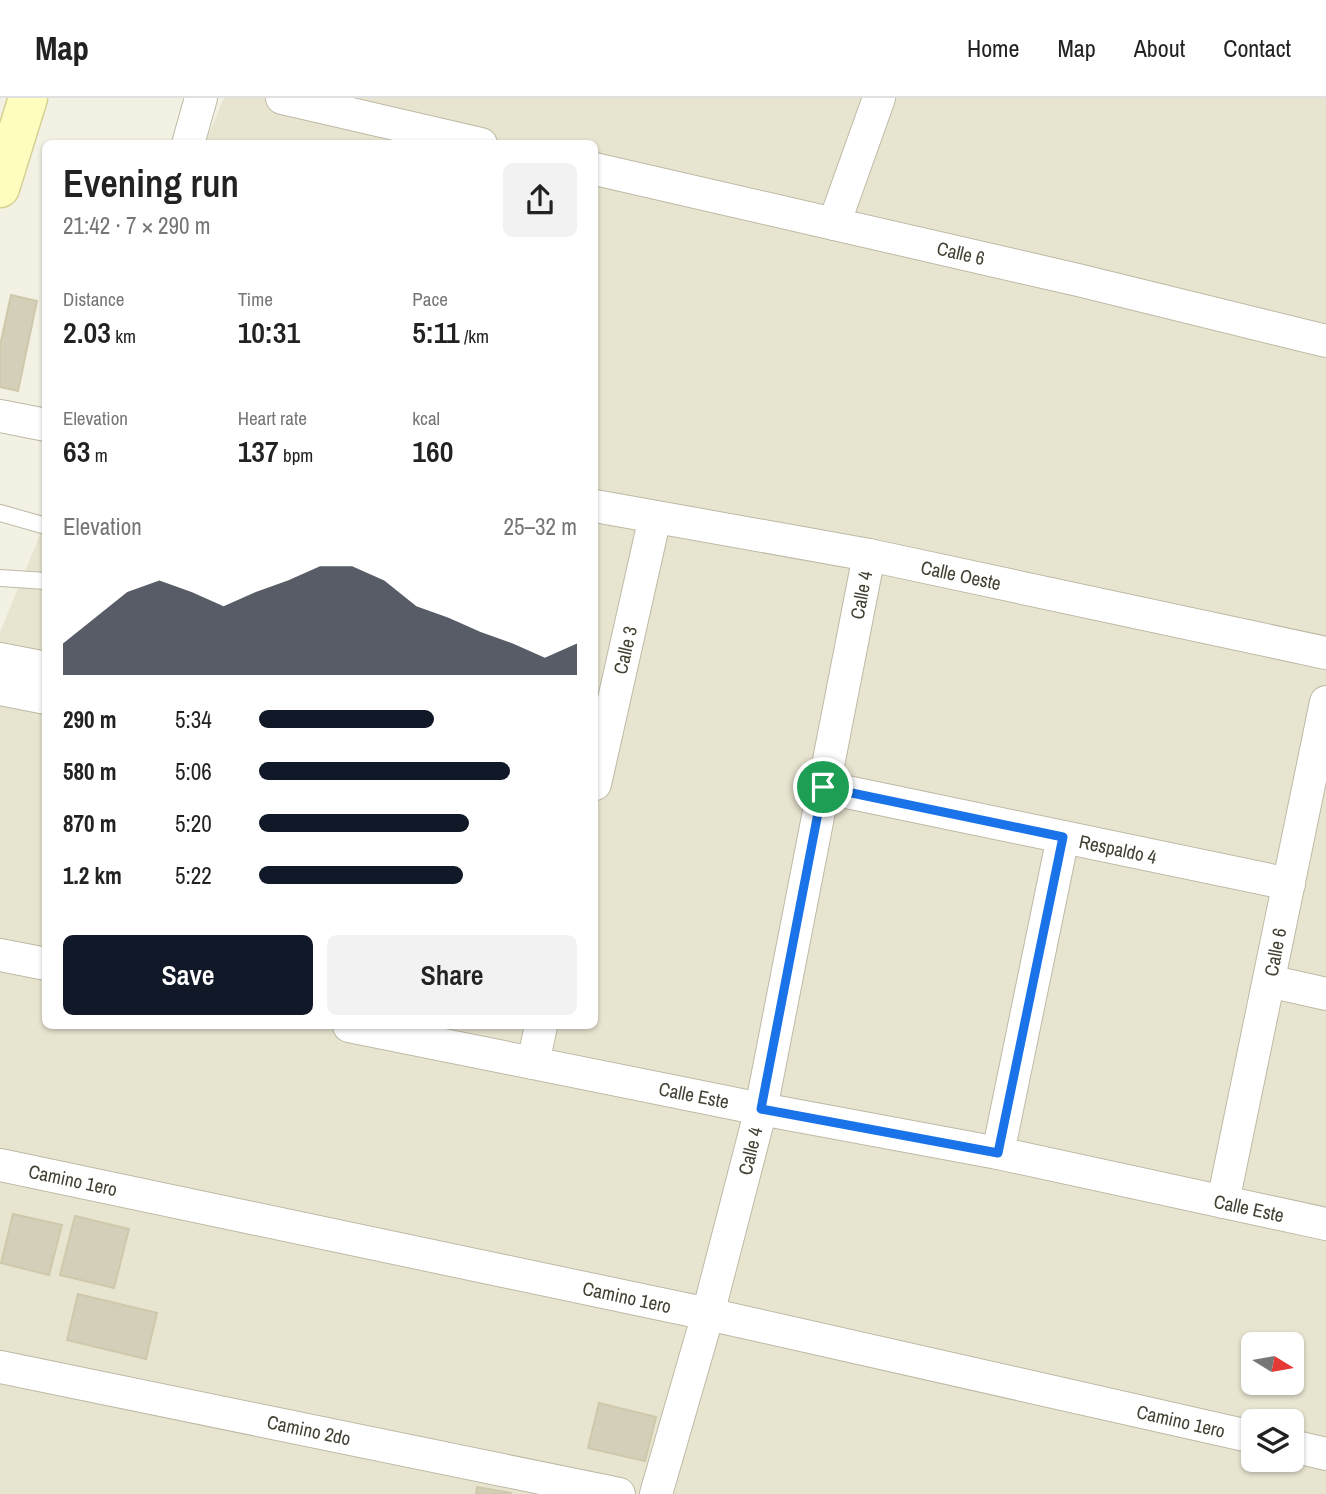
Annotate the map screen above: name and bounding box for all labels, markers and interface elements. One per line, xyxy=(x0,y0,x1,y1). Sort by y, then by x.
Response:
text: Map xyxy=(35,26,89,70)
text: Home xyxy=(967,32,1019,64)
text: Map xyxy=(1057,32,1096,64)
text: About xyxy=(1134,32,1185,64)
text: Contact xyxy=(1223,32,1291,64)
text: Evening run xyxy=(63,158,239,209)
button: share xyxy=(503,163,577,237)
text: 21:42 · 7 × 290 m xyxy=(63,210,210,241)
street label: Calle 6 xyxy=(934,235,988,271)
text: Distance xyxy=(63,286,124,312)
text: Time xyxy=(238,286,273,312)
text: Pace xyxy=(412,286,448,312)
text: 2.03 xyxy=(63,312,111,352)
text: 10:31 xyxy=(238,312,300,352)
text: 5:11 xyxy=(412,312,460,352)
text: km xyxy=(111,323,136,349)
text: /km xyxy=(460,323,489,349)
text: Elevation xyxy=(63,405,128,431)
text: Heart rate xyxy=(238,405,307,431)
text: kcal xyxy=(412,405,440,431)
text: 63 xyxy=(63,431,90,471)
text: 137 xyxy=(238,431,279,471)
text: 160 xyxy=(412,431,453,471)
text: m xyxy=(90,442,108,468)
text: bpm xyxy=(279,442,313,468)
text: Elevation xyxy=(63,511,142,542)
text: 25–32 m xyxy=(504,511,577,542)
street label: Calle Oeste xyxy=(918,554,1004,596)
street label: Calle 4 xyxy=(844,568,878,621)
street label: Calle 3 xyxy=(607,623,643,677)
text: 290 m xyxy=(63,704,116,735)
text: 5:34 xyxy=(175,704,212,735)
text: 580 m xyxy=(63,756,116,787)
text: 5:06 xyxy=(175,756,212,787)
pin xyxy=(793,757,853,817)
icon: arrive xyxy=(804,768,842,806)
text: 870 m xyxy=(63,808,116,839)
text: 5:20 xyxy=(175,808,212,839)
street label: Respaldo 4 xyxy=(1077,828,1160,870)
text: 1.2 km xyxy=(63,860,122,891)
text: 5:22 xyxy=(175,860,212,891)
street label: Calle 6 xyxy=(1258,926,1292,978)
button: Save xyxy=(63,935,313,1015)
button: Share xyxy=(327,935,577,1015)
street label: Calle Este xyxy=(657,1075,731,1115)
street label: Calle 4 xyxy=(732,1124,769,1178)
street label: Camino 1ero xyxy=(26,1158,120,1202)
street label: Calle Este xyxy=(1212,1188,1286,1228)
street label: Camino 1ero xyxy=(580,1275,674,1319)
north arrow xyxy=(1241,1332,1304,1395)
map controls xyxy=(1241,1332,1304,1472)
street label: Camino 1ero xyxy=(1134,1398,1228,1444)
street label: Camino 2do xyxy=(265,1408,353,1452)
button: layers xyxy=(1241,1409,1304,1472)

